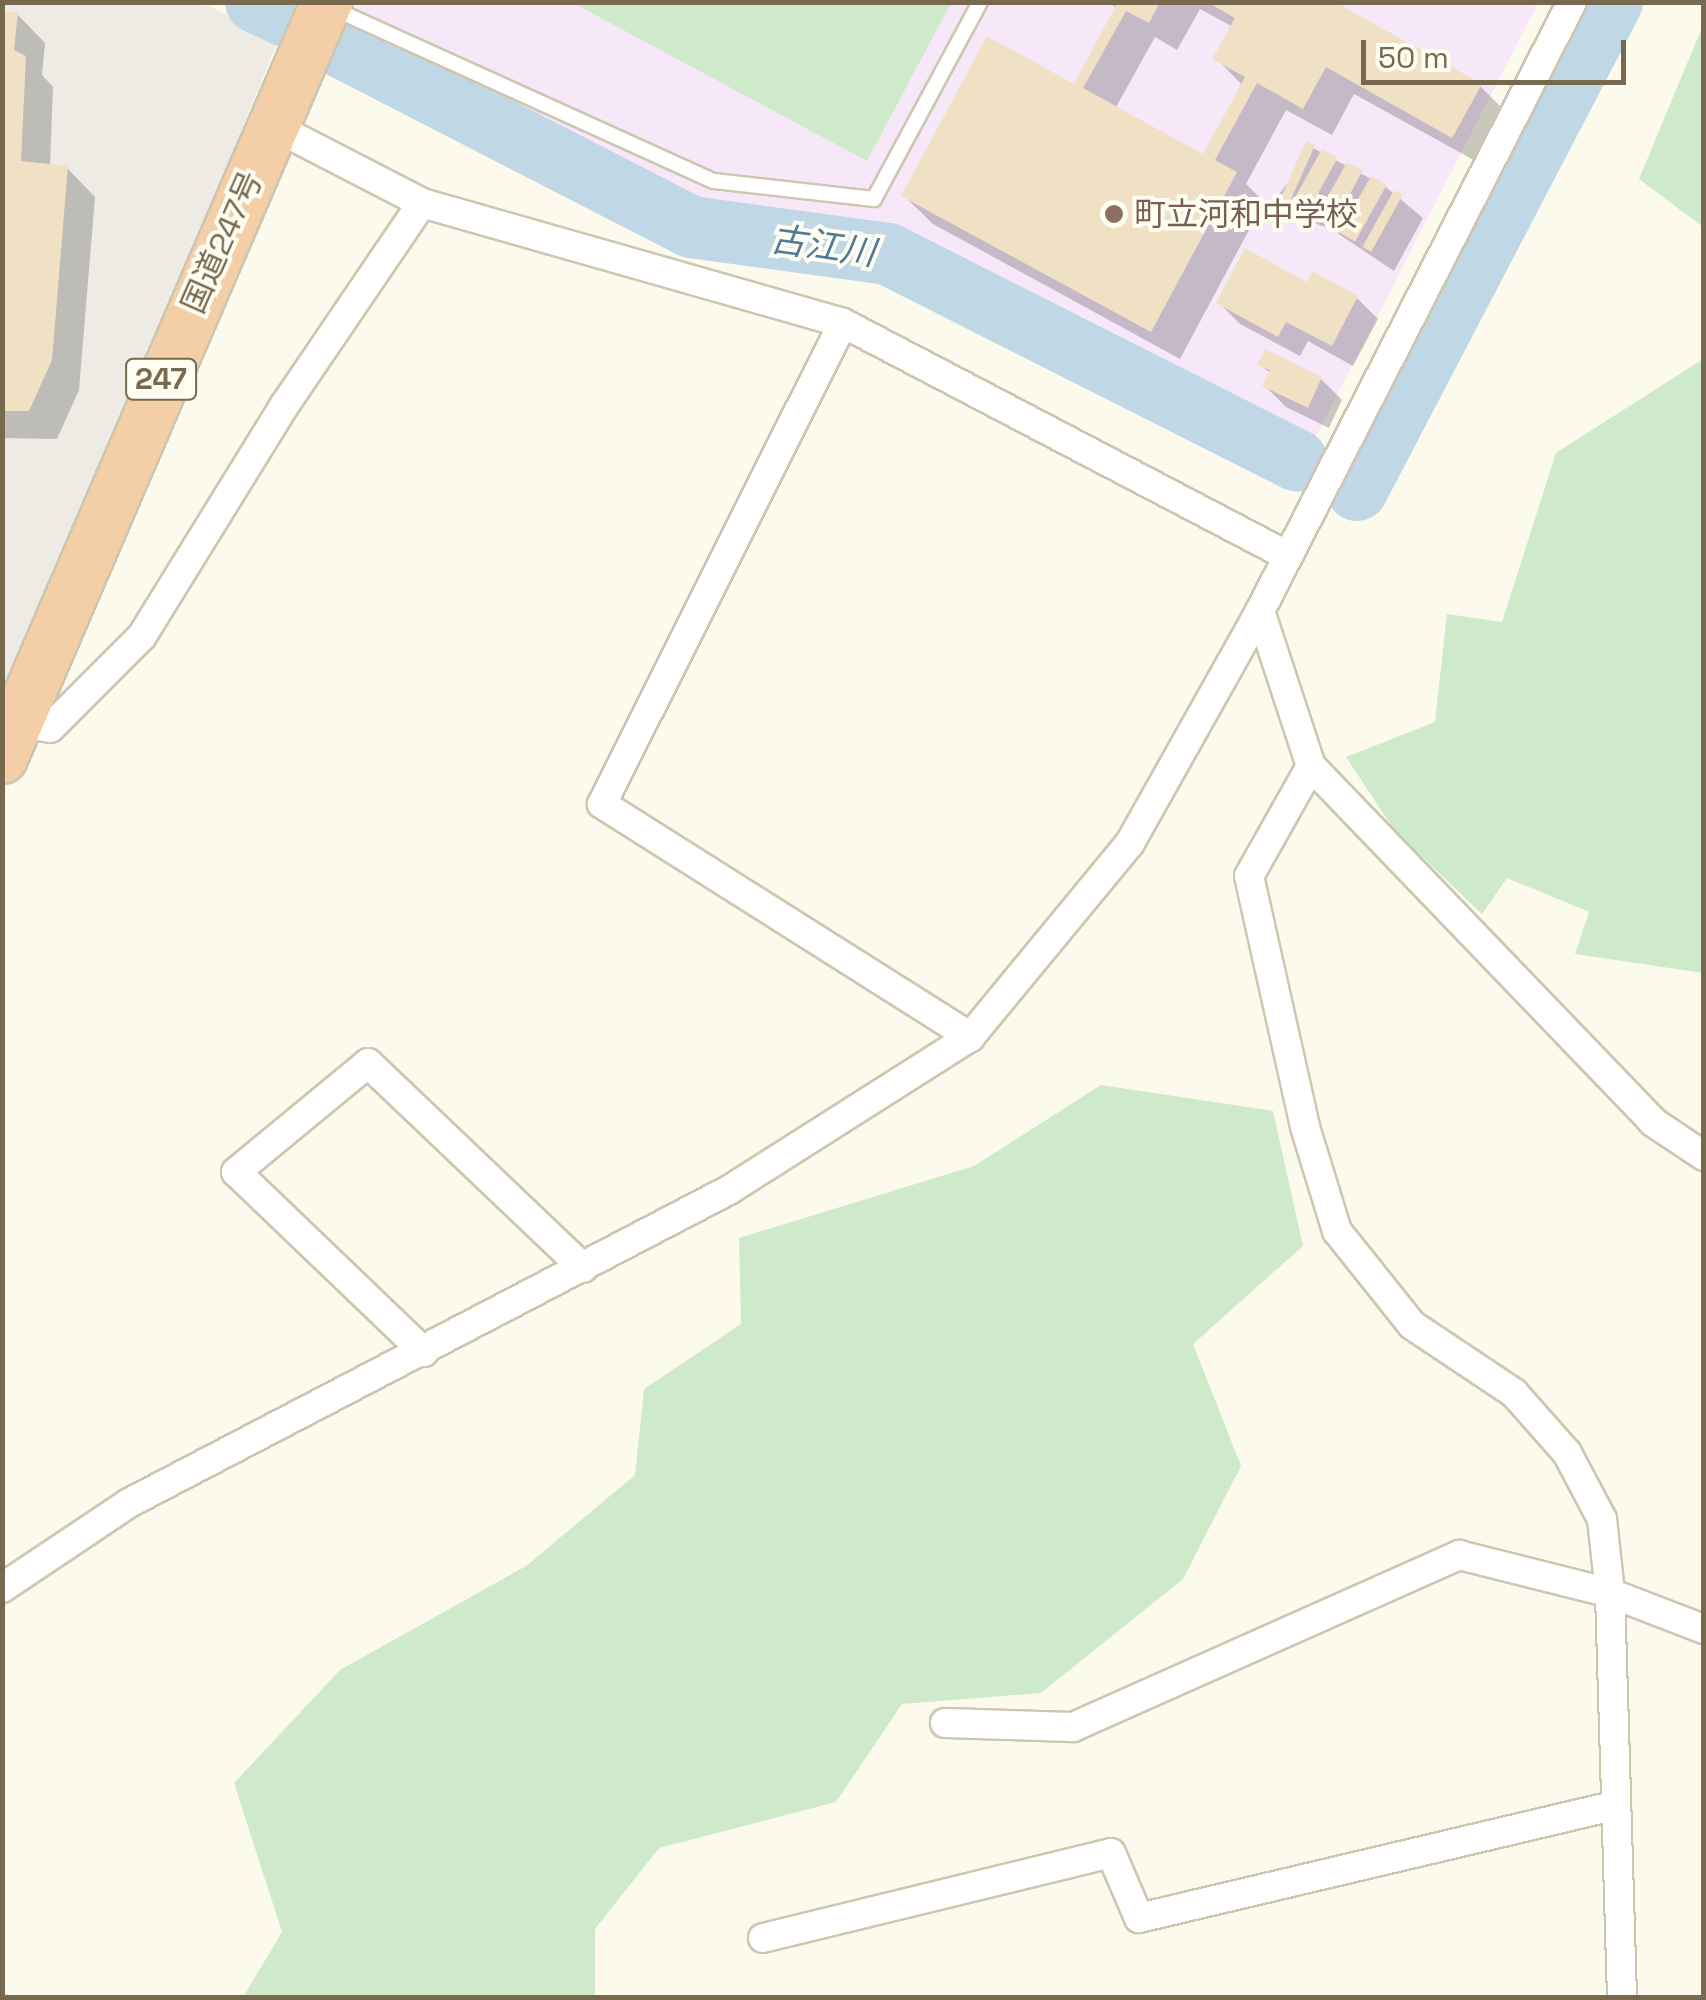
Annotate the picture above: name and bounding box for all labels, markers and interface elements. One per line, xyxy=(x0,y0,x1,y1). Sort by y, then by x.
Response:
scale bar xyxy=(1366,20,1631,82)
text: 50 m xyxy=(1378,38,1449,77)
street label: 国道247号 xyxy=(174,165,270,319)
place label: 町立河和中学校 xyxy=(1134,195,1358,233)
marker: 町立河和中学校 xyxy=(1103,203,1125,225)
water label: 古江川 xyxy=(768,218,878,274)
road number: 247 xyxy=(124,354,198,404)

